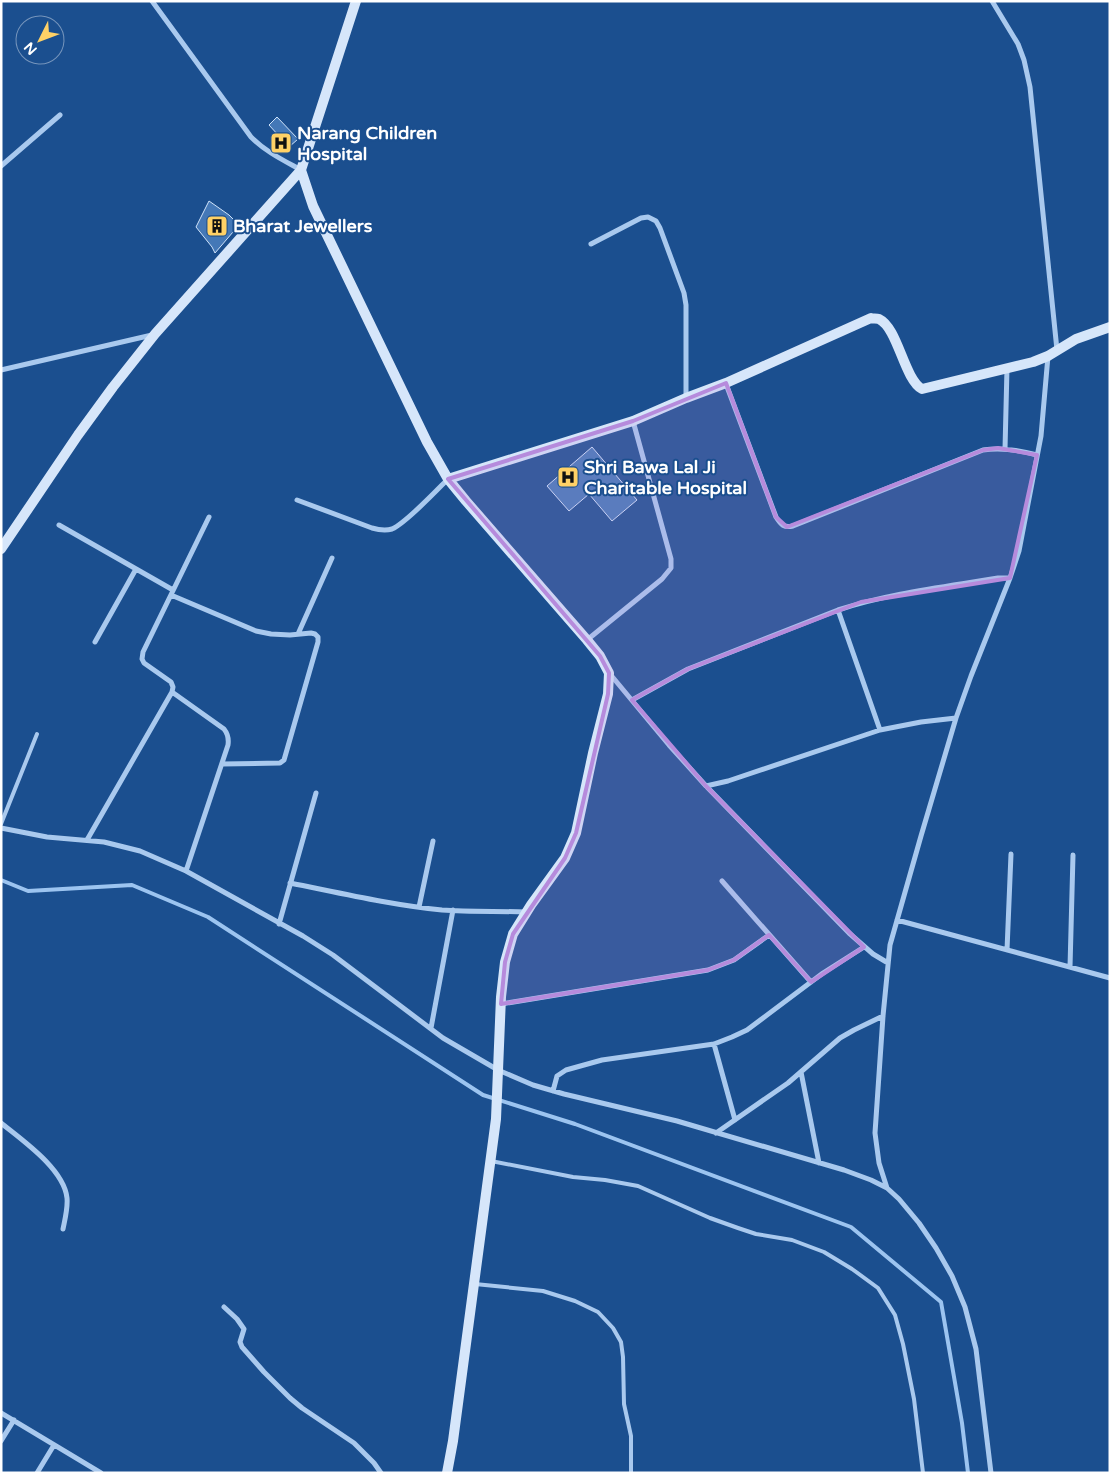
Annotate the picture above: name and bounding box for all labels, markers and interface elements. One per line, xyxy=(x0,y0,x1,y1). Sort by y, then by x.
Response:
north arrow xyxy=(15,15,65,65)
text: N xyxy=(21,38,41,58)
place label: Narang Children Hospital xyxy=(297,122,437,165)
hospital icon: Narang Children Hospital xyxy=(269,131,293,155)
building icon: Bharat Jewellers xyxy=(205,214,229,238)
place label: Bharat Jewellers xyxy=(233,215,373,237)
place label: Shri Bawa Lal Ji Charitable Hospital xyxy=(584,456,747,499)
hospital icon: Shri Bawa Lal Ji Charitable Hospital xyxy=(556,465,580,489)

